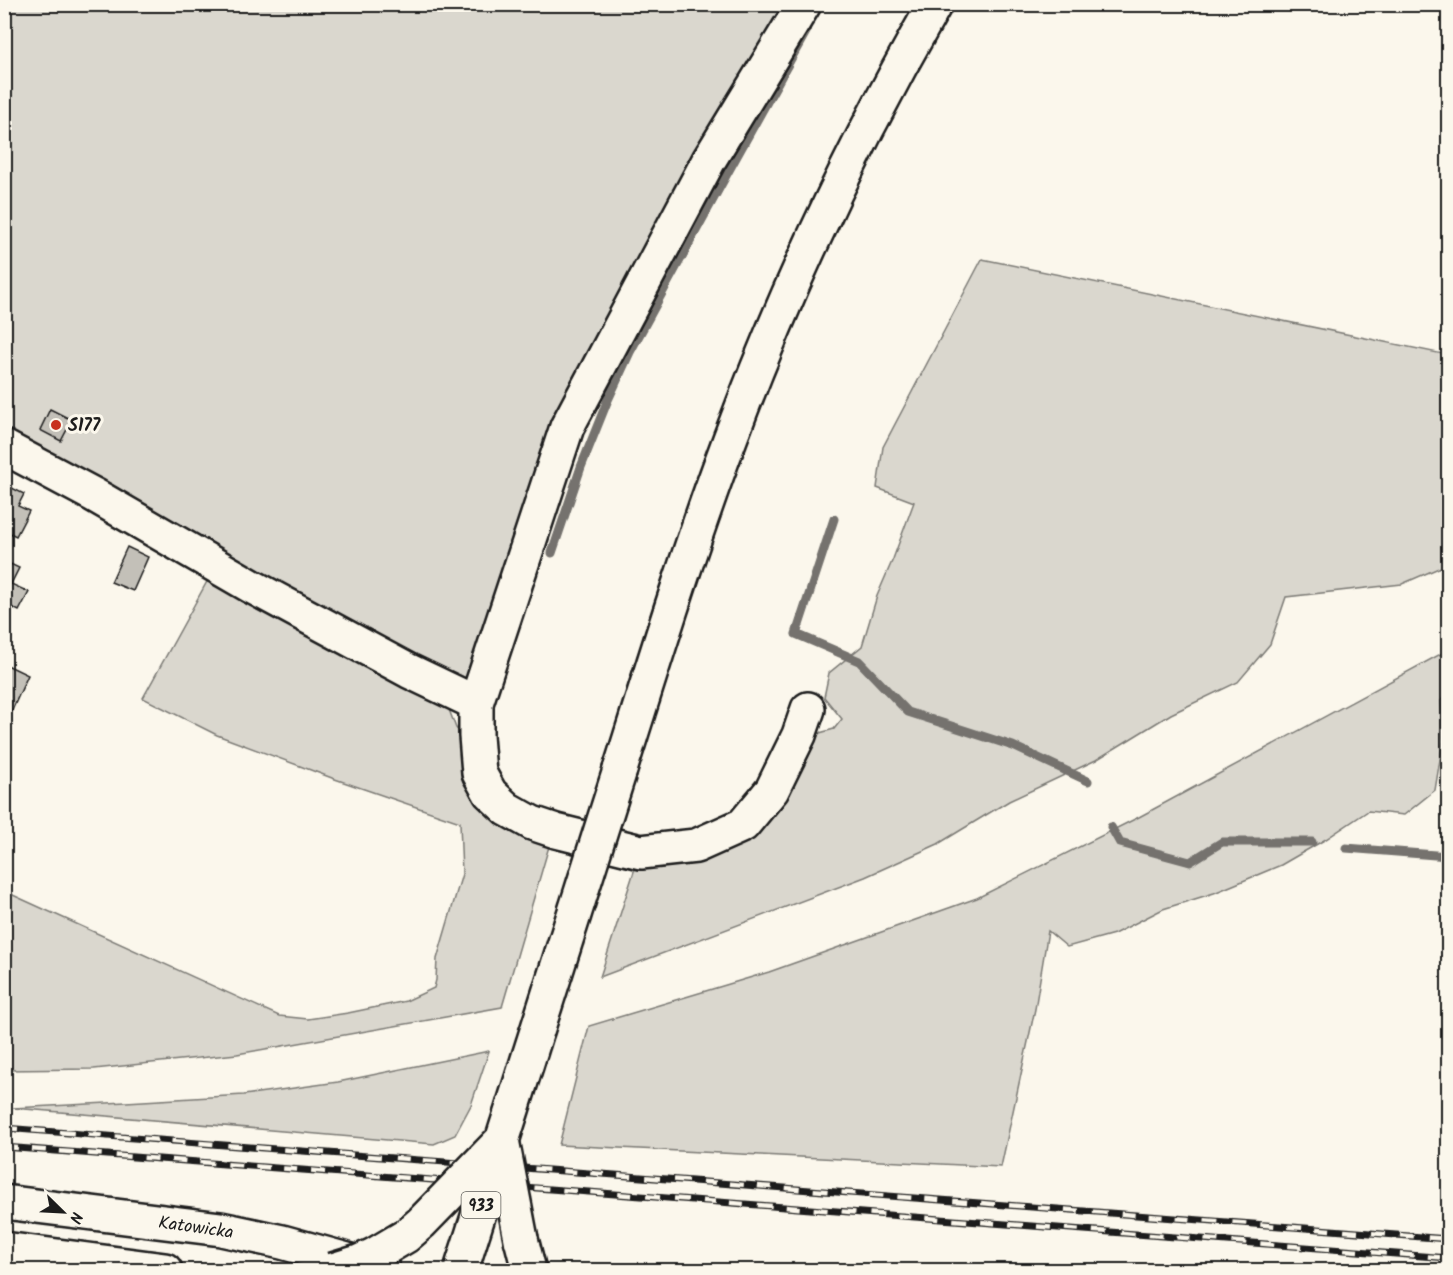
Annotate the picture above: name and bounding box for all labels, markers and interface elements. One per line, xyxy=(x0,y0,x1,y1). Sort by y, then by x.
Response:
place label: S177 xyxy=(68,412,101,441)
marker: S177 xyxy=(49,418,63,432)
north arrow xyxy=(33,1182,93,1242)
road number: 933 xyxy=(462,1192,500,1218)
text: N xyxy=(62,1208,89,1227)
street label: Katowicka xyxy=(156,1209,235,1248)

